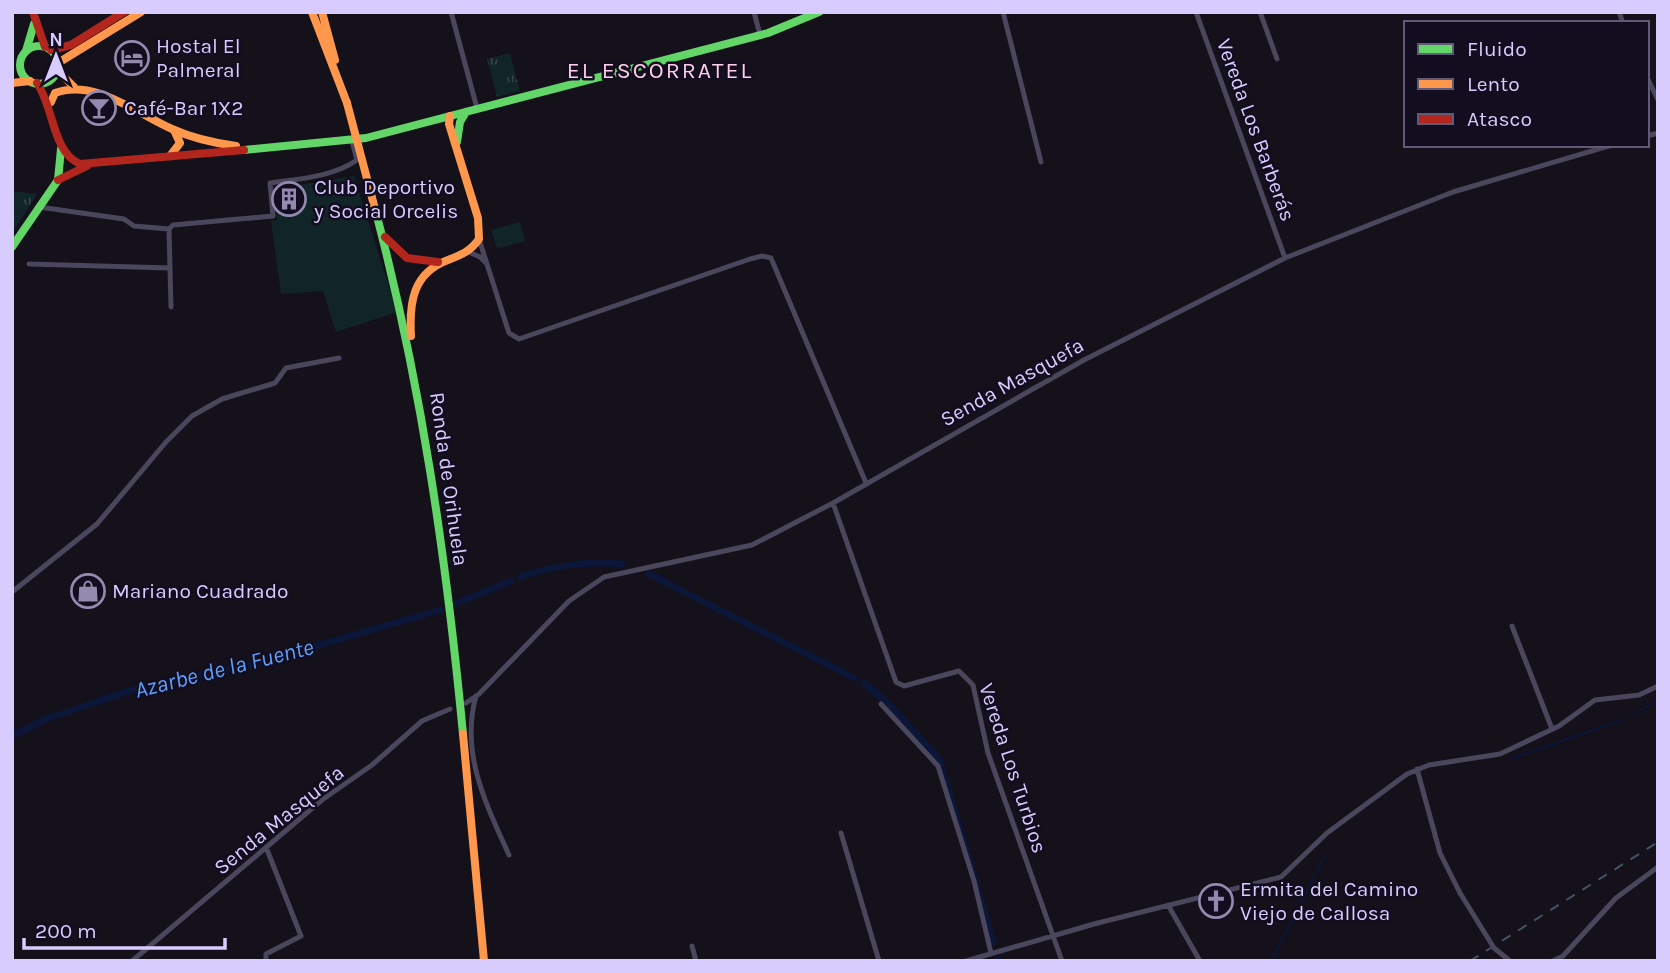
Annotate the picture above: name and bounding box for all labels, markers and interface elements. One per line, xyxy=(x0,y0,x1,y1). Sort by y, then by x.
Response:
north arrow xyxy=(21,21,91,91)
legend xyxy=(1404,21,1649,147)
text: N xyxy=(49,29,63,51)
place label: Hostal El Palmeral xyxy=(156,34,241,82)
street label: Vereda Los Barberás xyxy=(1212,36,1300,224)
text: Fluido xyxy=(1467,37,1527,61)
hotel icon: Hostal El Palmeral xyxy=(113,39,151,77)
district label: EL ESCORRATEL xyxy=(567,57,753,84)
text: Lento xyxy=(1467,72,1520,96)
bar icon: Café-Bar 1X2 xyxy=(80,89,118,127)
place label: Café-Bar 1X2 xyxy=(124,96,244,120)
text: Atasco xyxy=(1467,107,1532,131)
place label: Club Deportivo y Social Orcelis xyxy=(313,175,458,223)
building icon: Club Deportivo y Social Orcelis xyxy=(270,180,308,218)
street label: Senda Masquefa xyxy=(936,333,1088,431)
street label: Ronda de Orihuela xyxy=(425,391,473,567)
shop icon: Mariano Cuadrado xyxy=(69,572,107,610)
place label: Mariano Cuadrado xyxy=(112,579,289,603)
water label: Azarbe de la Fuente xyxy=(132,633,317,704)
street label: Vereda Los Turbios xyxy=(974,680,1052,856)
street label: Senda Masquefa xyxy=(209,760,349,880)
place label: Ermita del Camino Viejo de Callosa xyxy=(1240,877,1418,925)
church icon: Ermita del Camino Viejo de Callosa xyxy=(1197,882,1235,920)
scale bar xyxy=(24,906,226,950)
text: 200 m xyxy=(35,919,97,943)

